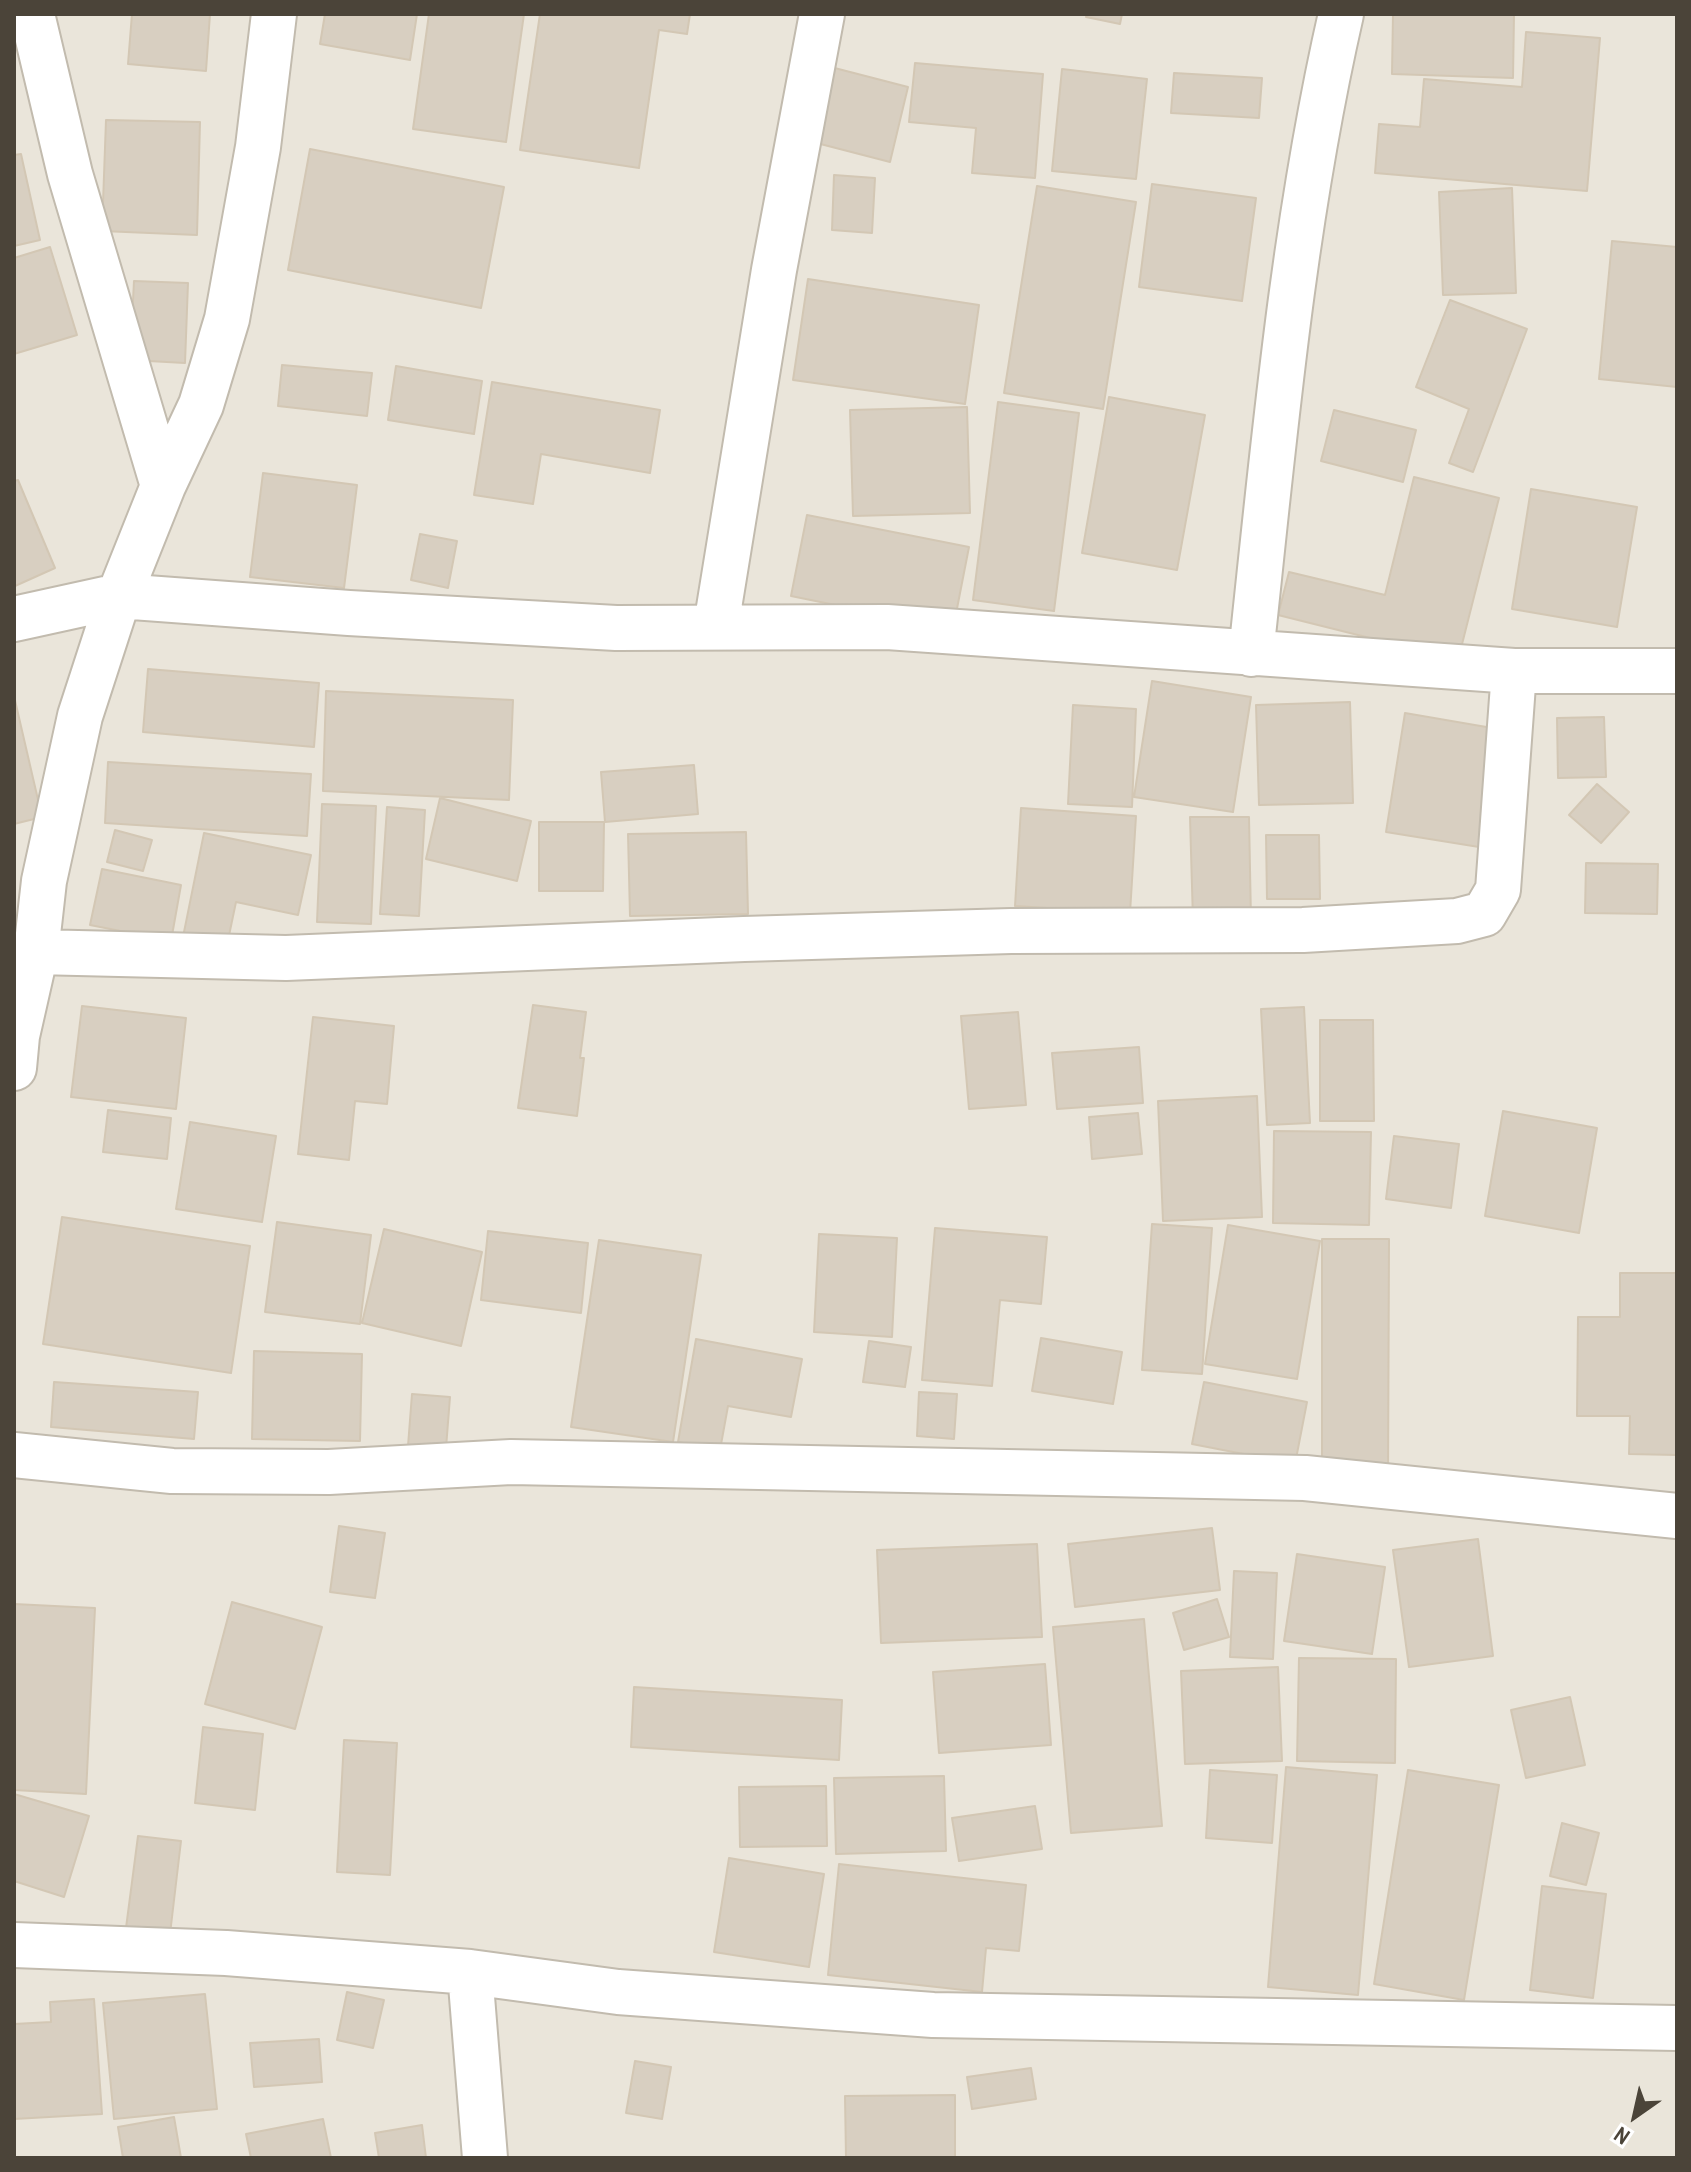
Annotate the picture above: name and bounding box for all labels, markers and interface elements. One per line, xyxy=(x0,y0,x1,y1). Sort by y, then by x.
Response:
north arrow xyxy=(1595,2076,1675,2156)
text: N xyxy=(1608,2120,1635,2152)

